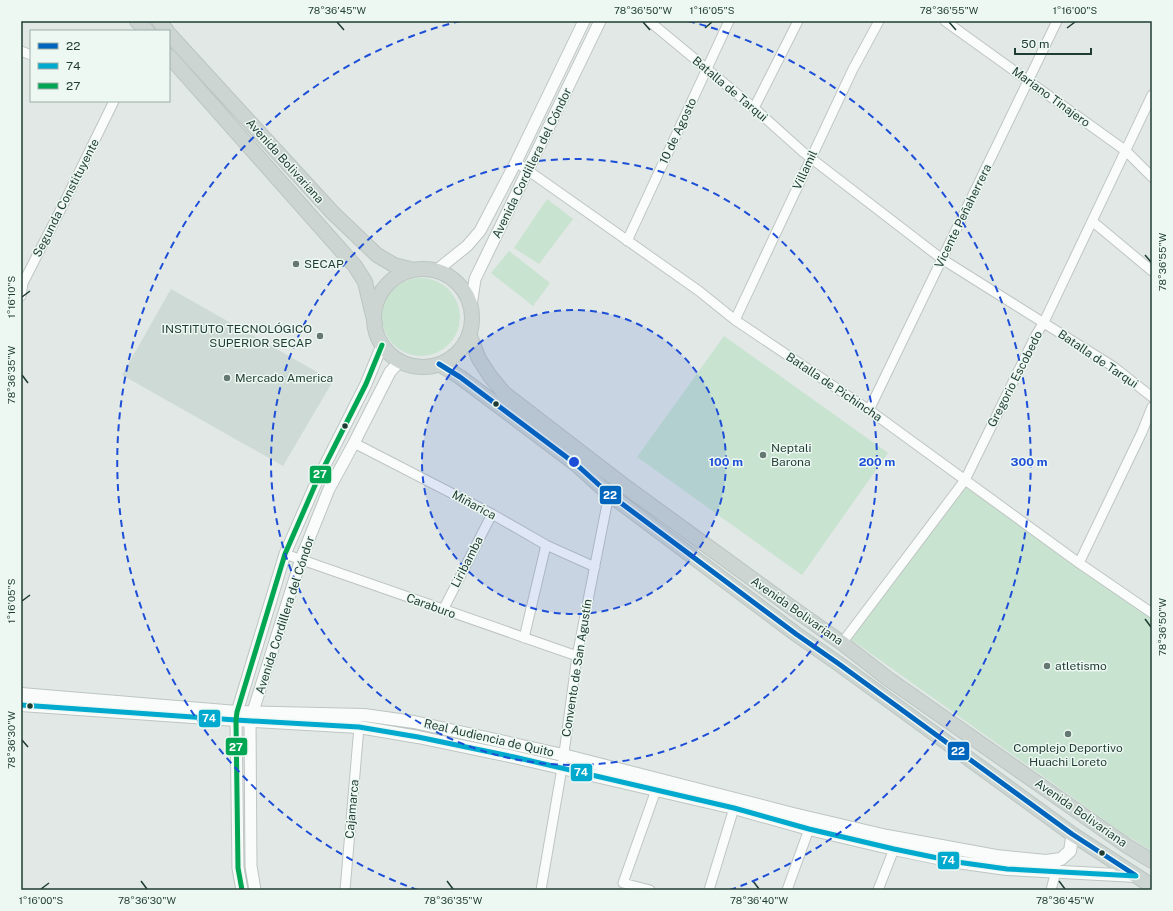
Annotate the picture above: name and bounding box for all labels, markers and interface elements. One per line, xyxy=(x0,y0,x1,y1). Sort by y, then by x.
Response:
text: 78°36'45"W xyxy=(308,4,367,16)
text: 78°36'50"W xyxy=(614,4,673,16)
text: 1°16'05"S xyxy=(690,4,735,16)
text: 78°36'55"W xyxy=(920,4,979,16)
text: 1°16'00"S xyxy=(1053,4,1098,16)
legend xyxy=(30,30,170,102)
scale bar xyxy=(1015,30,1091,56)
text: 50 m xyxy=(1021,37,1049,51)
text: 22 xyxy=(66,39,80,53)
street label: Batalla de Tarqui xyxy=(690,54,770,124)
text: 74 xyxy=(66,59,81,73)
street label: Mariano Tinajero xyxy=(1009,64,1093,130)
text: 27 xyxy=(66,79,80,93)
street label: Avenida Cordillera del Cóndor xyxy=(489,85,575,240)
street label: 10 de Agosto xyxy=(657,96,700,166)
street label: Avenida Bolivariana xyxy=(243,116,327,206)
street label: Segunda Constituyente xyxy=(30,136,102,259)
street label: Villamil xyxy=(790,148,820,192)
street label: Vicente Peñaherrera xyxy=(932,162,994,270)
text: 78°36'55"W xyxy=(1156,232,1168,291)
place label: SECAP xyxy=(304,257,344,271)
marker: SECAP xyxy=(291,259,301,269)
text: 1°16'10"S xyxy=(5,275,17,318)
place label: INSTITUTO TECNOLÓGICO SUPERIOR SECAP xyxy=(162,322,312,350)
street label: Batalla de Tarqui xyxy=(1055,327,1141,391)
street label: Gregorio Escobedo xyxy=(985,328,1045,429)
marker: INSTITUTO TECNOLÓGICO SUPERIOR SECAP xyxy=(315,331,325,341)
text: 78°36'35"W xyxy=(5,345,17,404)
street label: Batalla de Pichincha xyxy=(783,350,885,424)
place label: Mercado America xyxy=(235,371,333,385)
marker: Mercado America xyxy=(222,373,232,383)
unlabelled marker xyxy=(491,399,501,409)
unlabelled marker xyxy=(340,421,350,431)
place label: Neptali Barona xyxy=(771,441,811,469)
marker: Neptali Barona xyxy=(758,450,768,460)
centre of rings xyxy=(567,455,581,469)
text: 100 m xyxy=(709,455,743,469)
text: 200 m xyxy=(859,455,895,469)
text: 300 m xyxy=(1011,455,1048,469)
line badge: 27 xyxy=(309,465,332,484)
text: 27 xyxy=(313,468,327,480)
line badge: 22 xyxy=(599,485,622,505)
street label: Miñarica xyxy=(450,488,498,522)
text: 22 xyxy=(603,489,617,501)
street label: Avenida Cordillera del Cóndor xyxy=(253,534,317,696)
street label: Liribamba xyxy=(448,534,486,590)
street label: Avenida Bolivariana xyxy=(748,574,846,648)
text: 1°16'05"S xyxy=(5,578,17,623)
street label: Caraburo xyxy=(404,591,458,621)
text: 78°36'50"W xyxy=(1156,597,1168,656)
street label: Convento de San Agustín xyxy=(559,598,595,738)
place label: atletismo xyxy=(1055,659,1107,673)
marker: atletismo xyxy=(1042,661,1052,671)
unlabelled marker xyxy=(25,701,35,711)
line badge: 74 xyxy=(198,709,221,728)
text: 78°36'30"W xyxy=(5,711,17,769)
text: 74 xyxy=(202,712,216,724)
street label: Real Audiencia de Quito xyxy=(423,716,556,760)
marker: Complejo Deportivo Huachi Loreto xyxy=(1063,729,1073,739)
line badge: 27 xyxy=(225,737,248,756)
text: 27 xyxy=(229,741,243,753)
line badge: 22 xyxy=(947,741,970,761)
place label: Complejo Deportivo Huachi Loreto xyxy=(1013,741,1123,769)
text: 22 xyxy=(951,745,965,757)
line badge: 74 xyxy=(570,763,593,782)
text: 74 xyxy=(574,766,588,778)
street label: Avenida Bolivariana xyxy=(1032,776,1130,850)
street label: Cajamarca xyxy=(342,779,362,839)
unlabelled marker xyxy=(1097,848,1107,858)
line badge: 74 xyxy=(937,851,960,870)
text: 74 xyxy=(941,854,955,866)
text: 1°16'00"S xyxy=(19,894,64,906)
text: 78°36'30"W xyxy=(118,894,176,906)
text: 78°36'35"W xyxy=(424,894,483,906)
text: 78°36'40"W xyxy=(730,894,788,906)
text: 78°36'45"W xyxy=(1036,894,1095,906)

